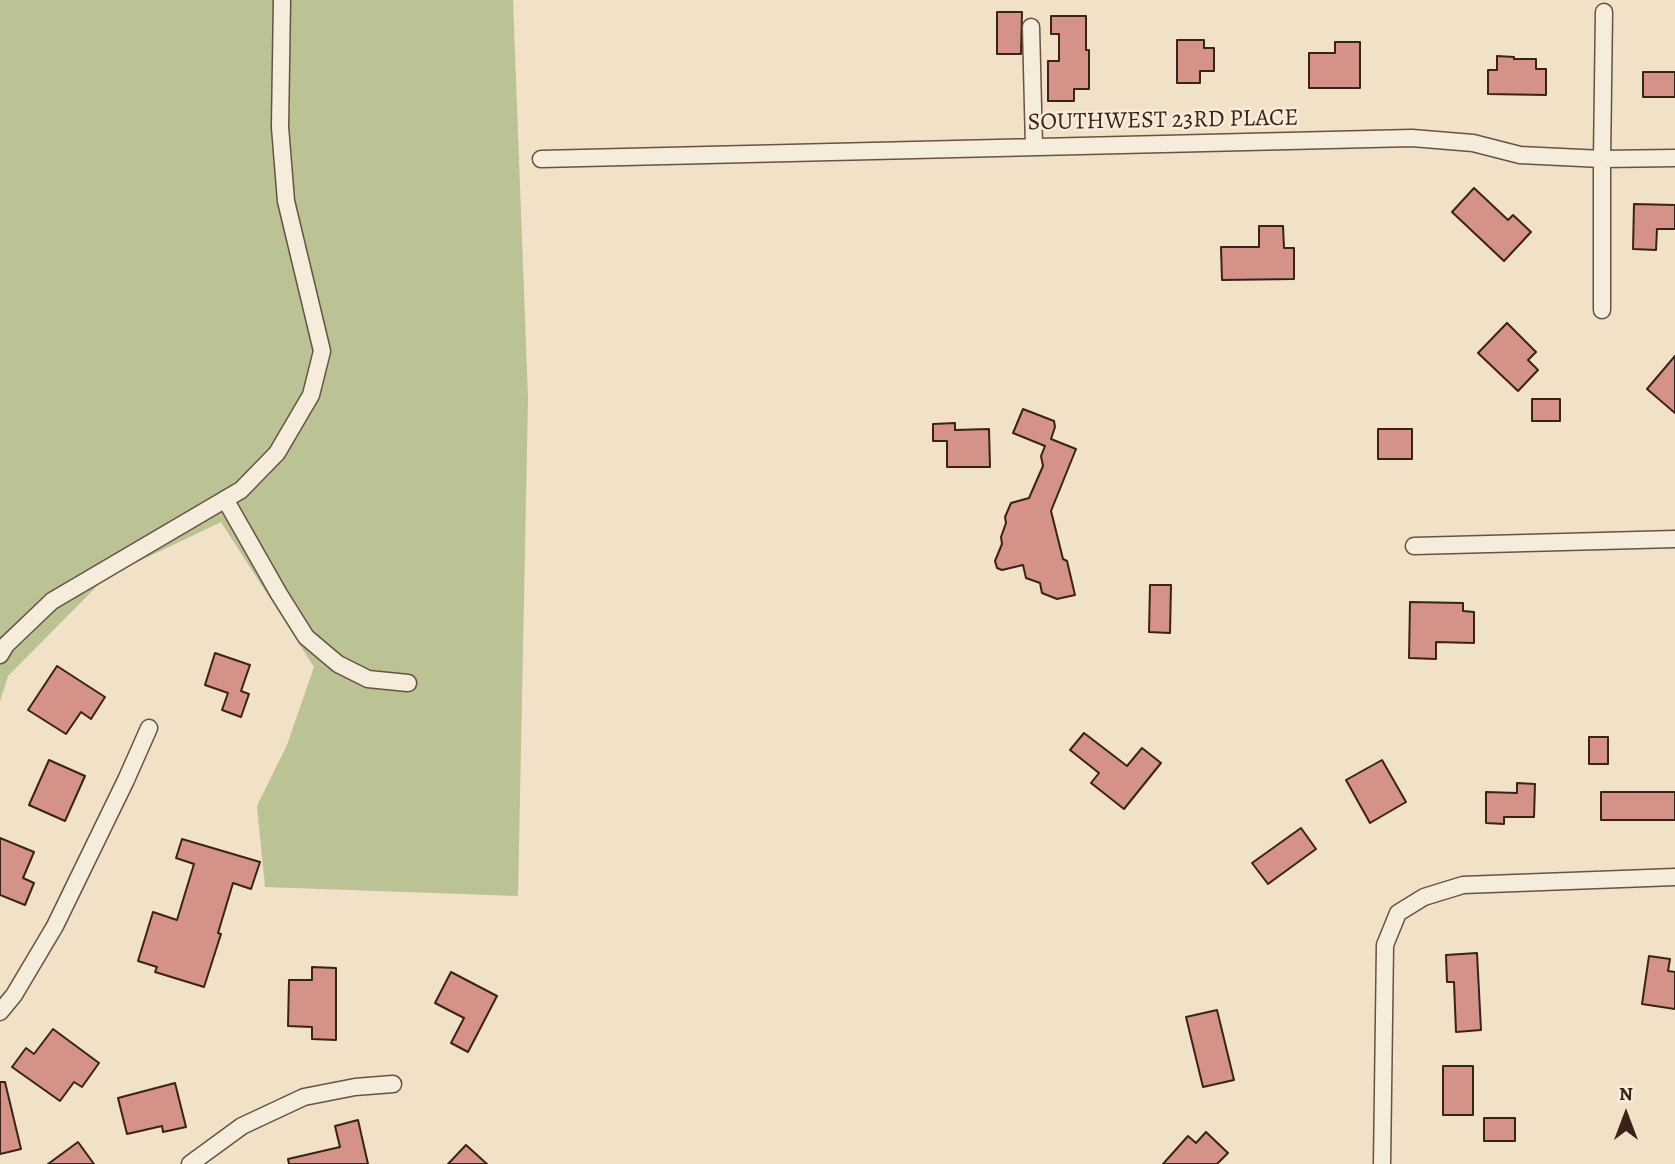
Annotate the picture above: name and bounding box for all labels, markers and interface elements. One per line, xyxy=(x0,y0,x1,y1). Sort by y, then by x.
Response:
street label: SOUTHWEST 23RD PLACE xyxy=(1027,104,1299,138)
north arrow xyxy=(1591,1080,1661,1150)
text: N xyxy=(1619,1081,1633,1107)

